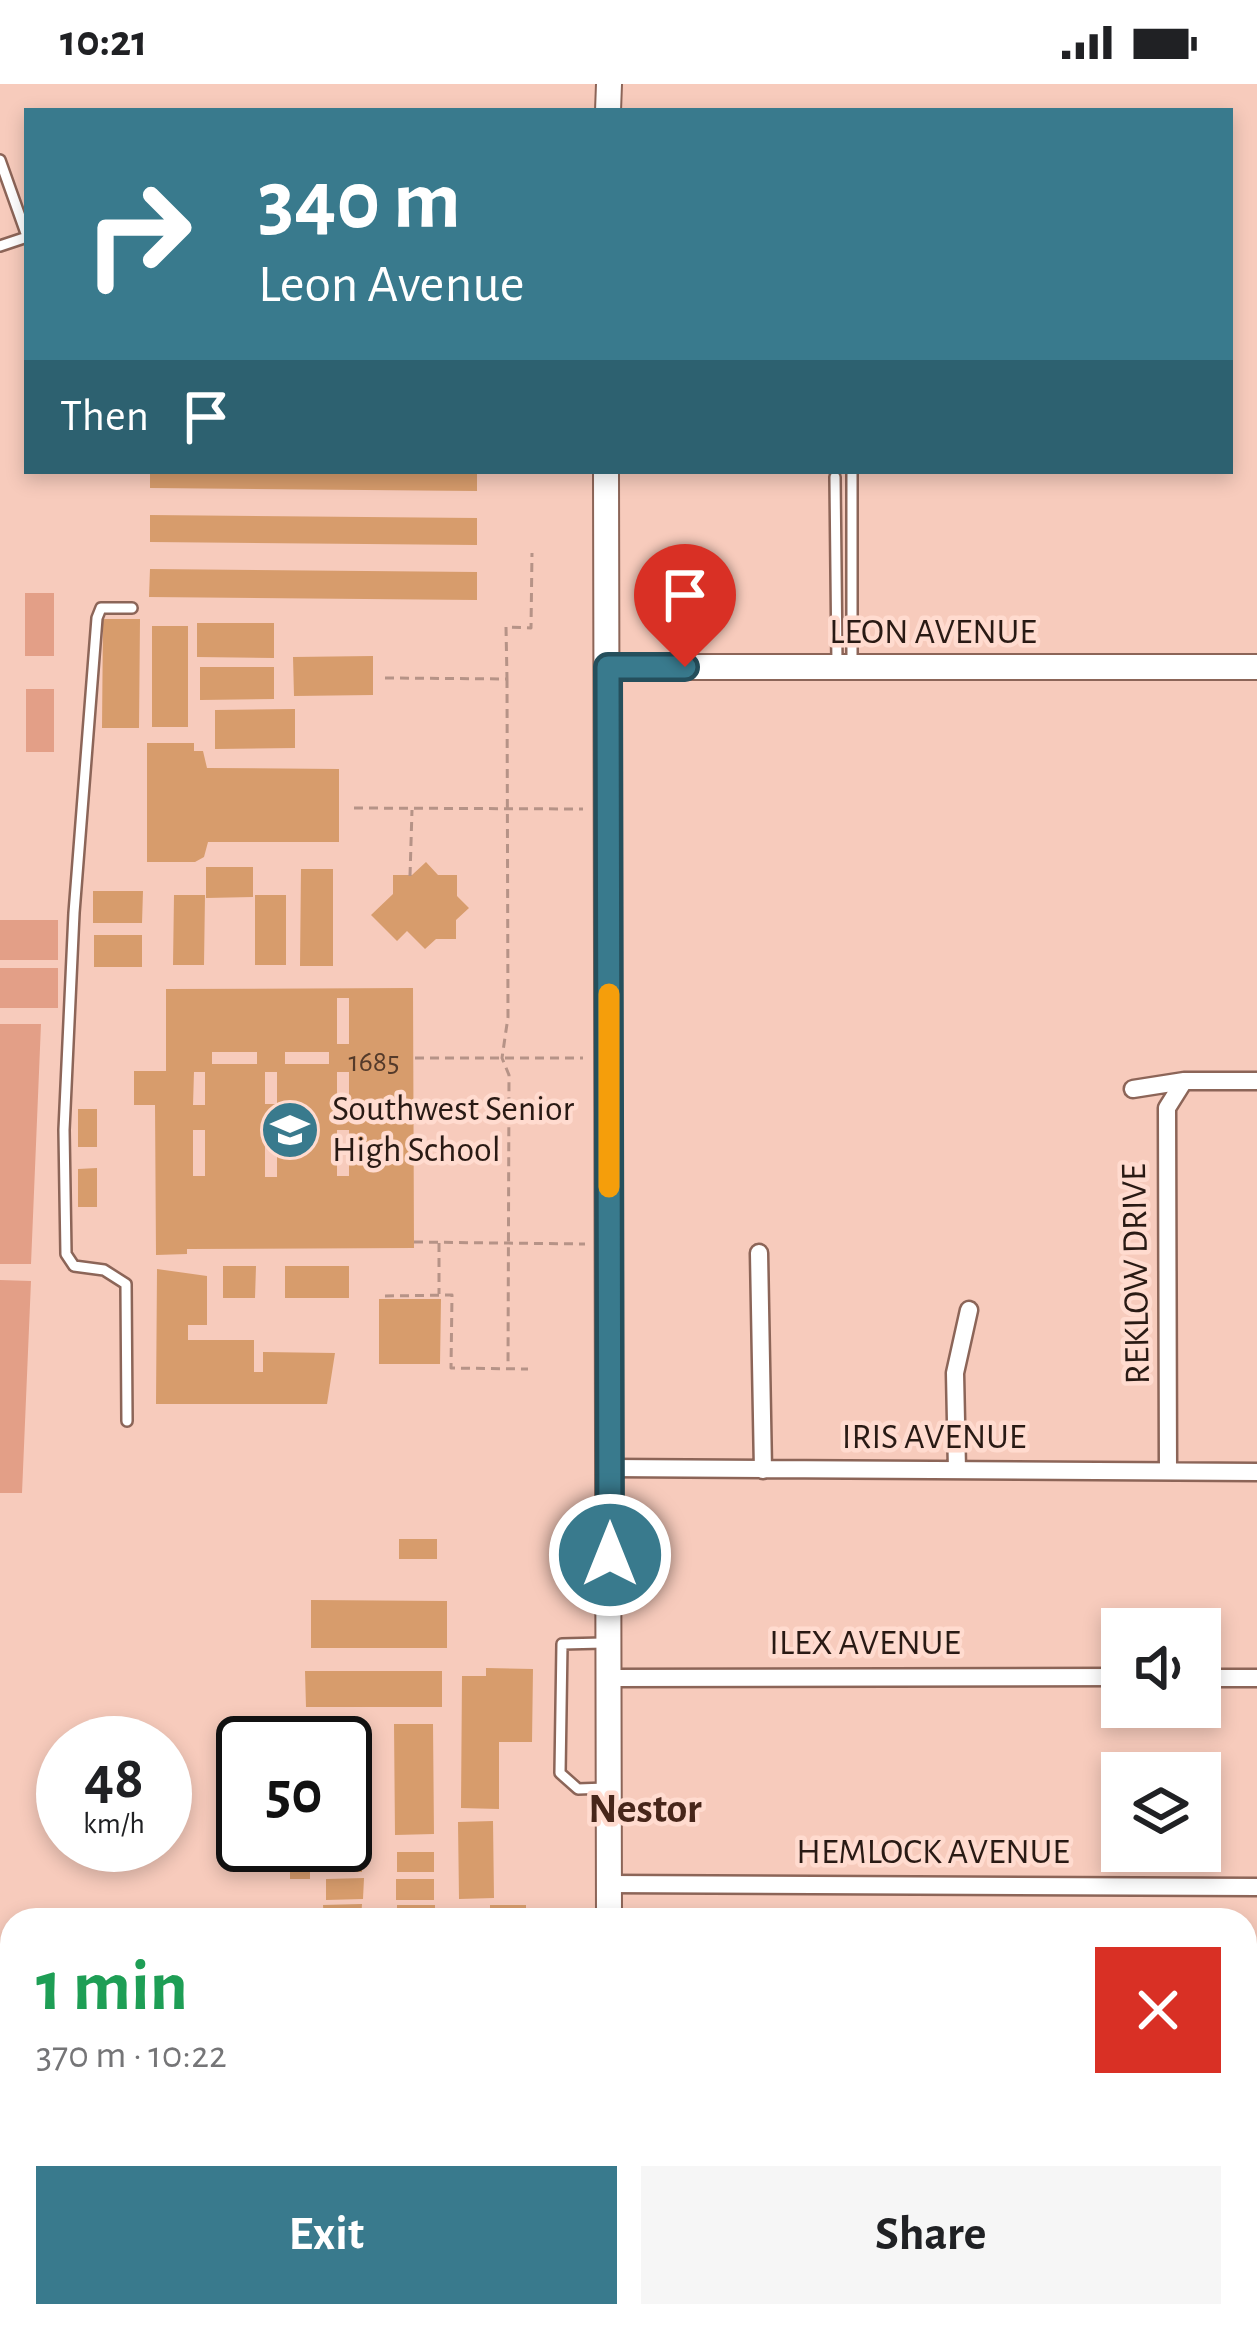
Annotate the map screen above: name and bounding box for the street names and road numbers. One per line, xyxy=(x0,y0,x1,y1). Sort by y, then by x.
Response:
street label: LEON AVENUE xyxy=(829,614,1037,650)
street label: REKLOW DRIVE xyxy=(1116,1163,1156,1385)
street label: IRIS AVENUE xyxy=(842,1419,1026,1455)
street label: ILEX AVENUE xyxy=(769,1625,961,1661)
street label: HEMLOCK AVENUE xyxy=(796,1834,1070,1870)

